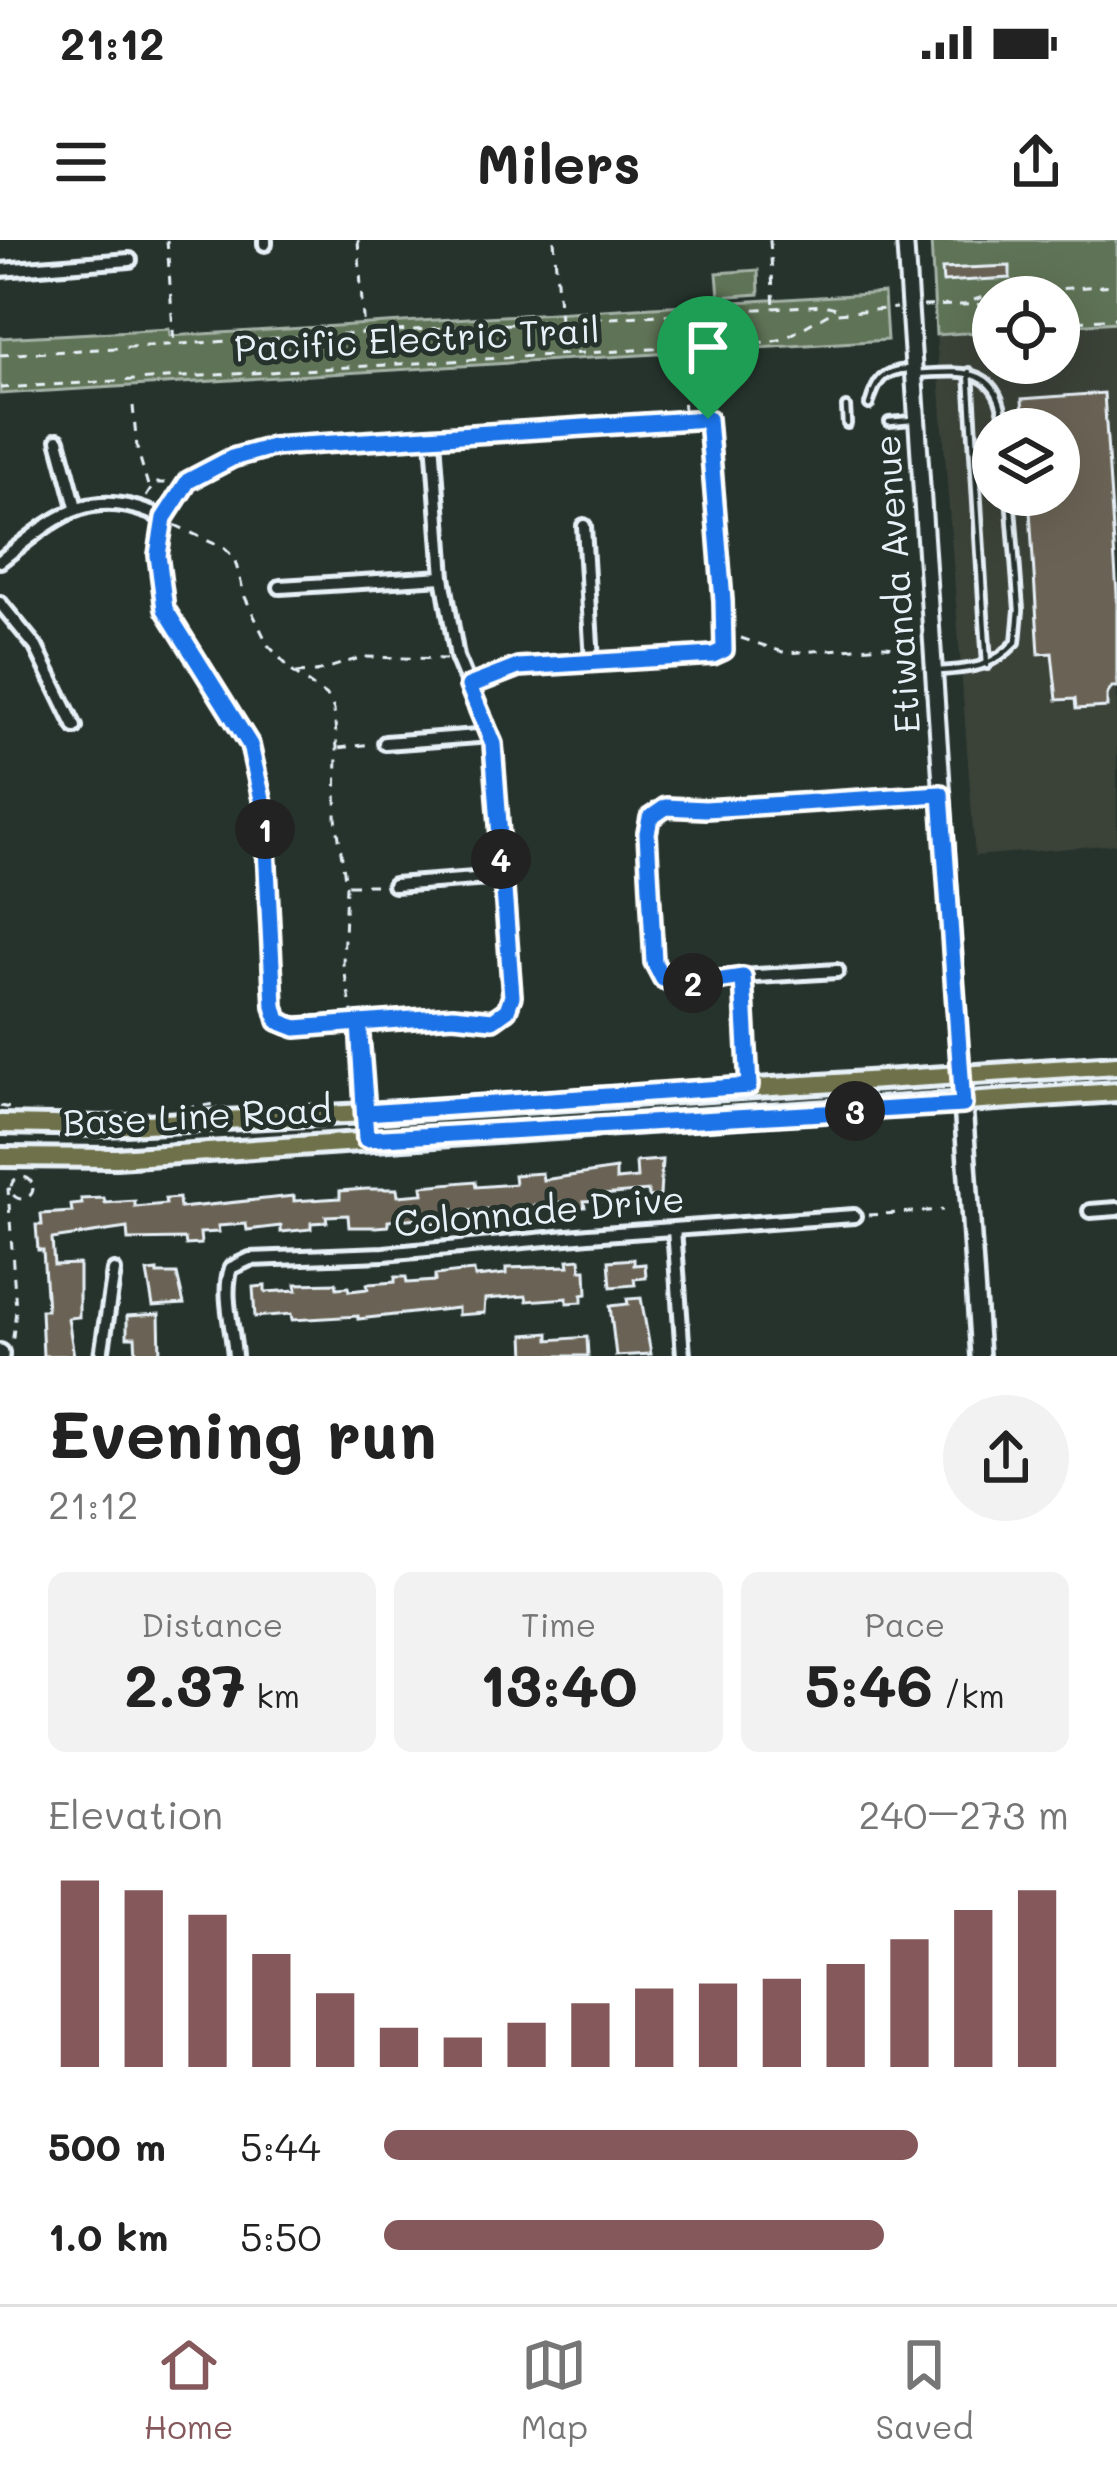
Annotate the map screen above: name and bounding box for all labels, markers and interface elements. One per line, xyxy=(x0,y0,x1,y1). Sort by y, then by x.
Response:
text: 21:12 xyxy=(60,13,164,71)
text: Milers xyxy=(476,127,641,198)
icon: menu xyxy=(48,129,114,195)
icon: share xyxy=(1003,129,1069,195)
map controls xyxy=(972,276,1080,516)
button: locate xyxy=(972,276,1080,384)
pin xyxy=(657,296,759,419)
street label: Pacific Electric Trail xyxy=(233,304,601,371)
icon: arrive xyxy=(675,314,741,380)
button: layers xyxy=(972,408,1080,516)
street label: Etiwanda Avenue xyxy=(862,433,929,735)
pin: 1 xyxy=(235,799,295,859)
text: 1 xyxy=(258,807,272,850)
pin: 4 xyxy=(471,829,531,889)
text: 4 xyxy=(491,837,511,880)
pin: 2 xyxy=(663,953,723,1013)
text: 2 xyxy=(684,961,702,1004)
pin: 3 xyxy=(825,1081,885,1141)
street label: Base Line Road xyxy=(61,1084,333,1145)
text: 3 xyxy=(845,1089,865,1132)
street label: Colonnade Drive xyxy=(392,1173,686,1246)
text: Evening run xyxy=(48,1390,437,1476)
button: share xyxy=(943,1395,1069,1521)
text: 21:12 xyxy=(48,1478,138,1529)
text: Distance xyxy=(141,1602,283,1645)
text: Time xyxy=(521,1602,596,1645)
text: Pace xyxy=(865,1602,945,1645)
text: 2.37 xyxy=(124,1645,246,1723)
text: 13:40 xyxy=(479,1645,638,1723)
text: 5:46 xyxy=(805,1645,933,1723)
text: km xyxy=(246,1673,300,1716)
text: /km xyxy=(933,1673,1005,1716)
text: Elevation xyxy=(48,1788,223,1839)
text: 240–273 m xyxy=(859,1788,1069,1839)
text: 500 m xyxy=(48,2120,166,2171)
text: 5:44 xyxy=(240,2120,321,2171)
text: 1.0 km xyxy=(48,2210,168,2261)
text: 5:50 xyxy=(240,2210,322,2261)
tab: Home xyxy=(144,2332,233,2447)
tab: Map xyxy=(521,2332,588,2447)
tab: Saved xyxy=(875,2332,973,2447)

